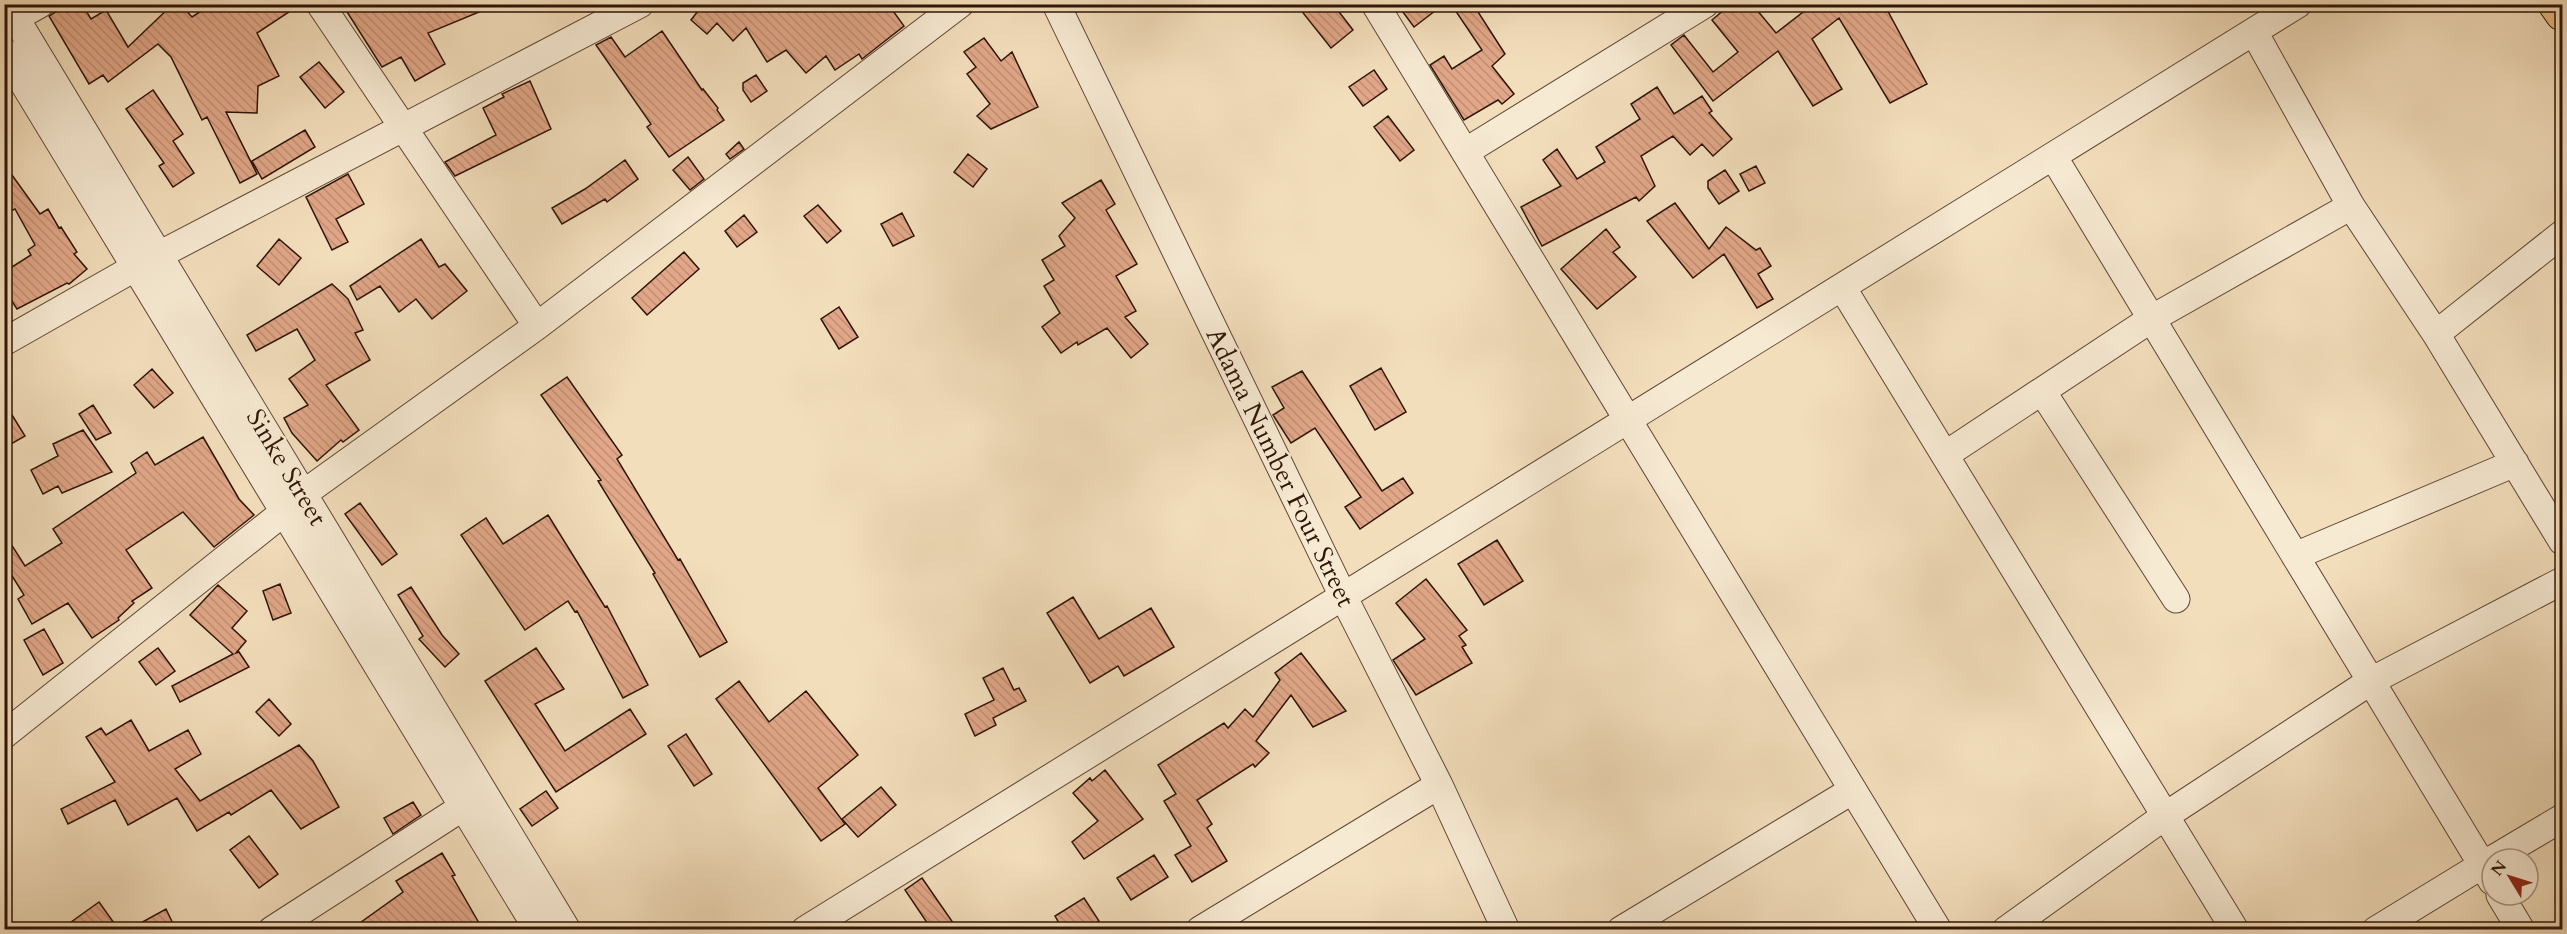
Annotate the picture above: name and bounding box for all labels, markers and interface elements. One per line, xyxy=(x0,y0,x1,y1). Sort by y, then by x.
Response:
street label: Adama Number Four Street xyxy=(1198,322,1363,613)
street label: Sinke Street xyxy=(238,402,335,532)
north arrow xyxy=(2480,847,2540,907)
text: N xyxy=(2486,856,2512,881)

